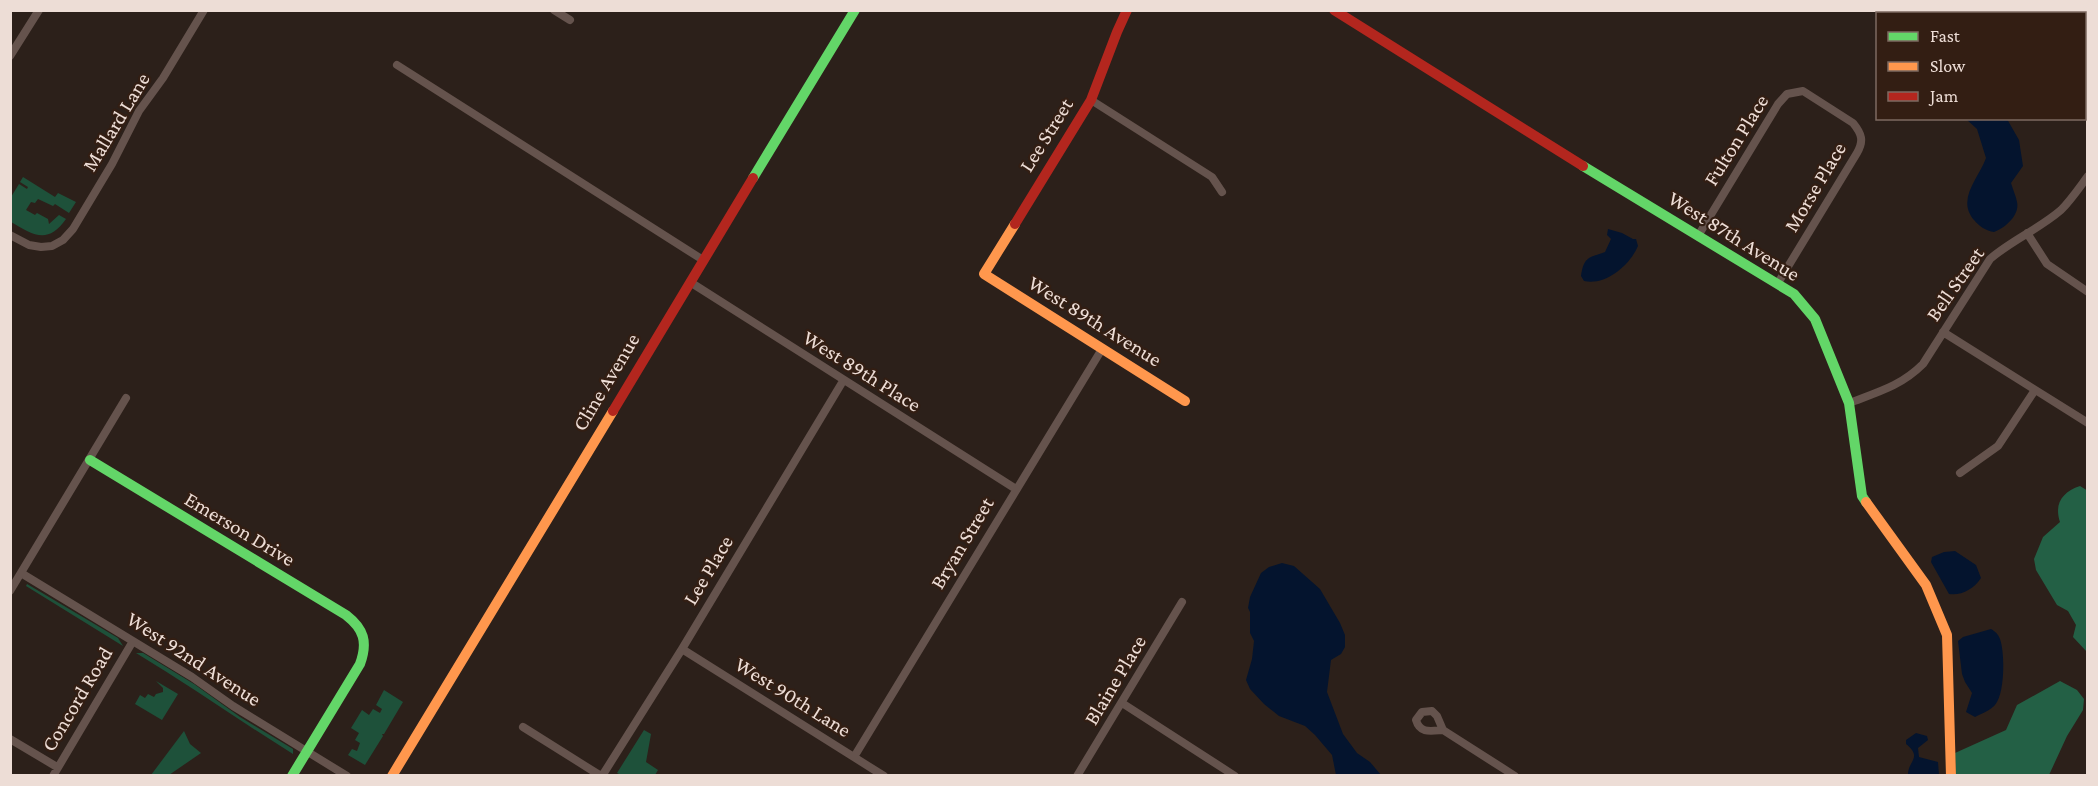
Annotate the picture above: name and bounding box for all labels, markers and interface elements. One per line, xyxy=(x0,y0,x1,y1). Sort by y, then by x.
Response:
legend xyxy=(1876,12,2086,120)
text: Fast xyxy=(1930,26,1961,46)
text: Slow xyxy=(1930,56,1966,76)
street label: Mallard Lane xyxy=(77,68,155,176)
text: Jam xyxy=(1928,86,1959,106)
street label: Fulton Place xyxy=(1699,90,1773,190)
street label: Lee Street xyxy=(1014,93,1078,176)
street label: Morse Place xyxy=(1779,138,1851,236)
street label: West 87th Avenue xyxy=(1664,186,1804,286)
street label: Bell Street xyxy=(1921,241,1990,326)
street label: West 89th Avenue xyxy=(1024,270,1166,372)
street label: West 89th Place xyxy=(799,325,925,417)
street label: Cline Avenue xyxy=(567,329,645,435)
street label: Emerson Drive xyxy=(181,487,299,571)
street label: Bryan Street xyxy=(925,492,999,593)
street label: Lee Place xyxy=(678,531,738,609)
street label: West 92nd Avenue xyxy=(122,607,266,711)
street label: Blaine Place xyxy=(1079,631,1151,729)
street label: Concord Road xyxy=(36,642,118,756)
street label: West 90th Lane xyxy=(731,652,855,742)

